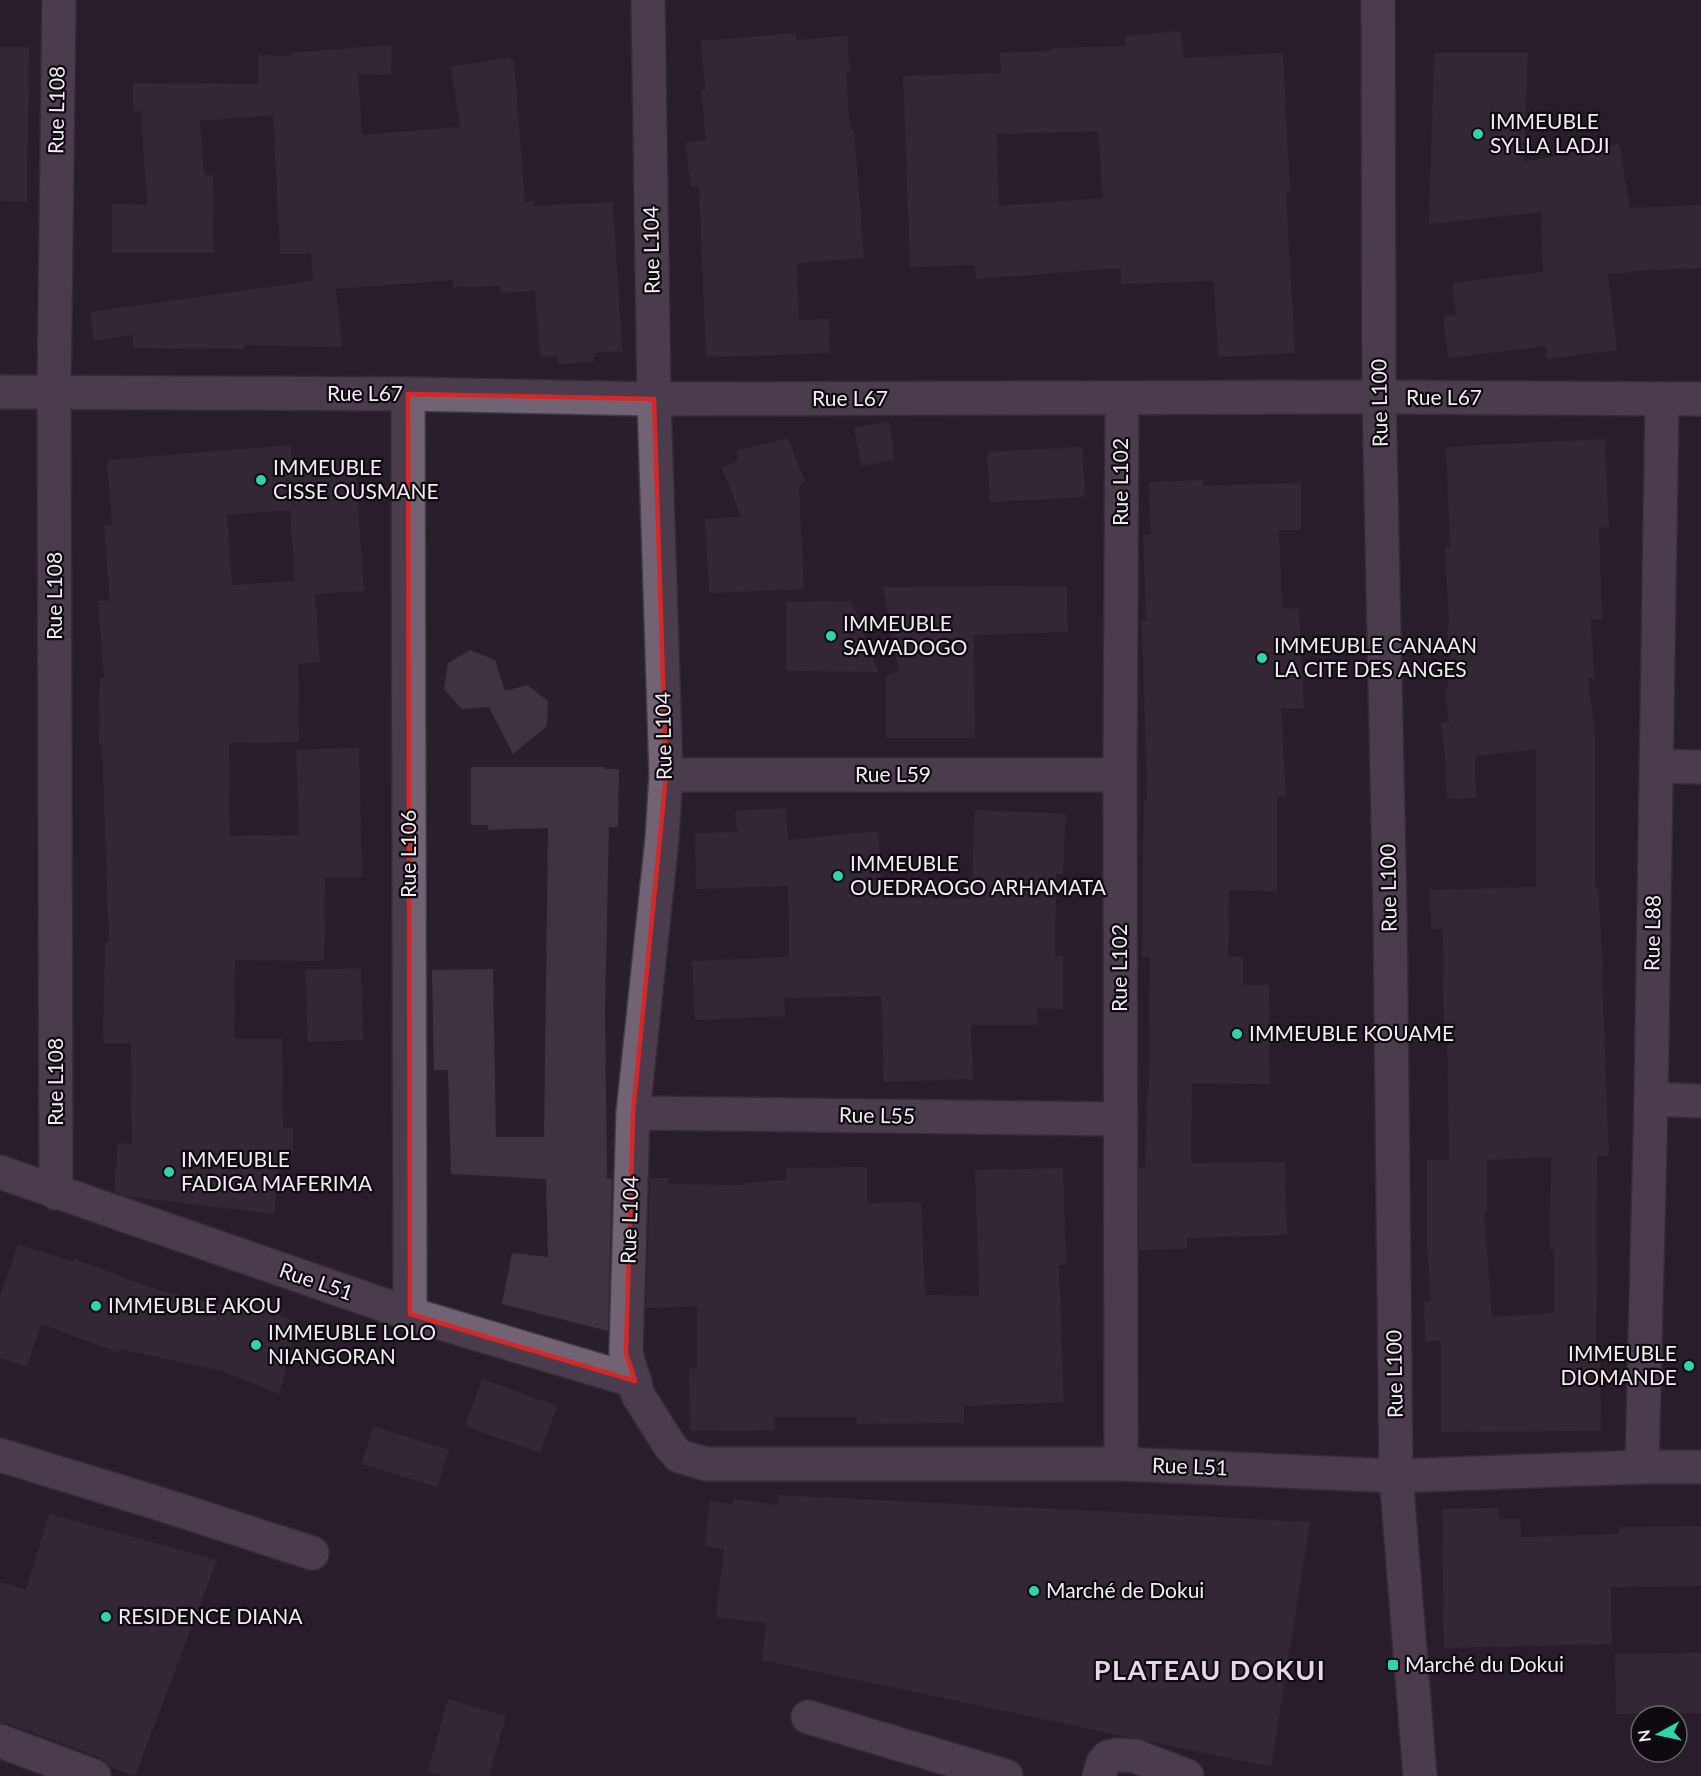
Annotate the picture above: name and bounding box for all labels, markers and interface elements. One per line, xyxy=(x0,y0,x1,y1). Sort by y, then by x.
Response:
street label: Rue L108 xyxy=(42,66,69,154)
place label: IMMEUBLE SYLLA LADJI xyxy=(1490,108,1610,157)
marker: IMMEUBLE SYLLA LADJI xyxy=(1471,127,1485,141)
street label: Rue L104 xyxy=(637,206,664,294)
street label: Rue L100 xyxy=(1365,359,1392,447)
street label: Rue L67 xyxy=(327,380,403,405)
street label: Rue L67 xyxy=(1406,384,1482,409)
street label: Rue L67 xyxy=(812,385,888,410)
street label: Rue L102 xyxy=(1107,438,1132,526)
place label: IMMEUBLE CISSE OUSMANE xyxy=(273,454,439,503)
marker: IMMEUBLE CISSE OUSMANE xyxy=(254,473,268,487)
street label: Rue L108 xyxy=(41,552,66,640)
place label: IMMEUBLE SAWADOGO xyxy=(843,610,967,659)
marker: IMMEUBLE SAWADOGO xyxy=(824,629,838,643)
place label: IMMEUBLE CANAAN LA CITE DES ANGES xyxy=(1274,632,1477,681)
marker: IMMEUBLE CANAAN LA CITE DES ANGES xyxy=(1255,651,1269,665)
street label: Rue L104 xyxy=(649,692,676,780)
street label: Rue L59 xyxy=(855,761,931,786)
street label: Rue L106 xyxy=(395,810,420,898)
street label: Rue L100 xyxy=(1374,844,1401,932)
place label: IMMEUBLE OUEDRAOGO ARHAMATA xyxy=(850,850,1107,899)
marker: IMMEUBLE OUEDRAOGO ARHAMATA xyxy=(831,869,845,883)
street label: Rue L88 xyxy=(1638,895,1665,971)
street label: Rue L102 xyxy=(1106,924,1131,1012)
place label: IMMEUBLE KOUAME xyxy=(1249,1020,1454,1045)
marker: IMMEUBLE KOUAME xyxy=(1230,1027,1244,1041)
street label: Rue L108 xyxy=(42,1038,67,1126)
street label: Rue L55 xyxy=(839,1101,915,1128)
place label: IMMEUBLE FADIGA MAFERIMA xyxy=(181,1146,373,1195)
marker: IMMEUBLE FADIGA MAFERIMA xyxy=(162,1165,176,1179)
street label: Rue L104 xyxy=(614,1175,643,1264)
street label: Rue L51 xyxy=(276,1256,357,1305)
place label: IMMEUBLE AKOU xyxy=(108,1292,281,1317)
marker: IMMEUBLE AKOU xyxy=(89,1299,103,1313)
place label: IMMEUBLE LOLO NIANGORAN xyxy=(268,1319,436,1368)
street label: Rue L100 xyxy=(1380,1330,1407,1418)
marker: IMMEUBLE LOLO NIANGORAN xyxy=(249,1338,263,1352)
place label: IMMEUBLE DIOMANDE xyxy=(1560,1340,1677,1389)
marker: IMMEUBLE DIOMANDE xyxy=(1682,1359,1696,1373)
street label: Rue L51 xyxy=(1152,1452,1228,1479)
place label: Marché de Dokui xyxy=(1046,1577,1204,1602)
marker: Marché de Dokui xyxy=(1027,1584,1041,1598)
place label: RESIDENCE DIANA xyxy=(118,1603,303,1628)
marker: RESIDENCE DIANA xyxy=(99,1610,113,1624)
place label: Marché du Dokui xyxy=(1405,1651,1564,1676)
district label: PLATEAU DOKUI xyxy=(1094,1653,1326,1686)
marker: Marché du Dokui xyxy=(1386,1658,1400,1672)
north arrow xyxy=(1629,1704,1689,1764)
text: N xyxy=(1633,1729,1654,1744)

